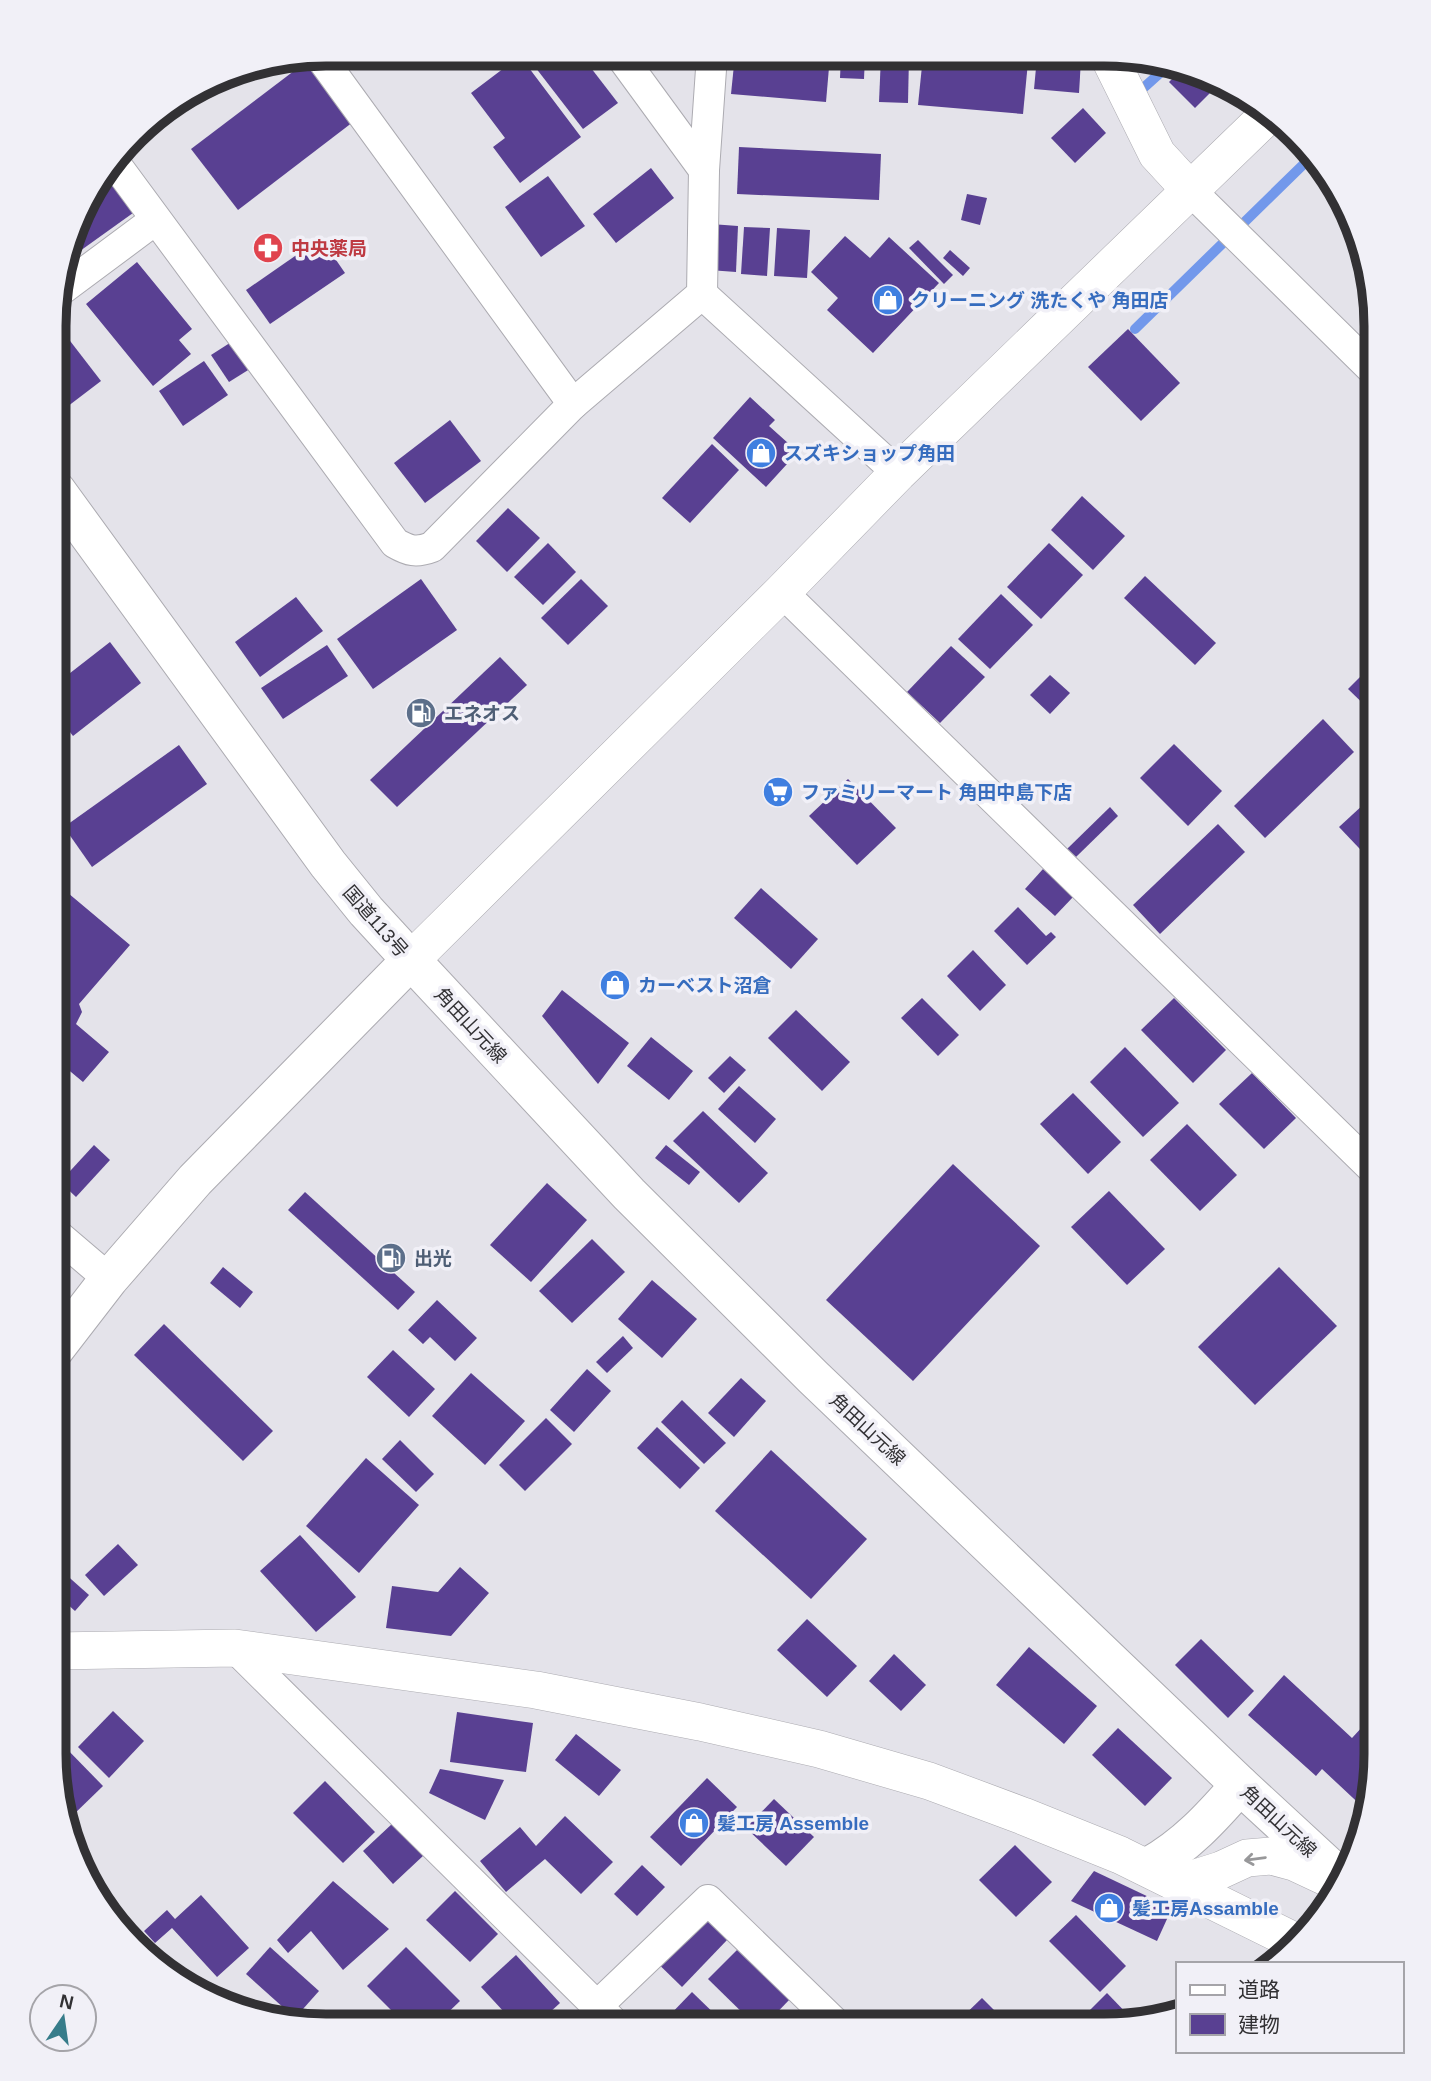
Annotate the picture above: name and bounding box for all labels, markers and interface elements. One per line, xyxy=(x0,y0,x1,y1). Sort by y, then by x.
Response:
pharmacy icon: 中央薬局 xyxy=(251,231,285,265)
place label: 中央薬局 xyxy=(291,238,367,259)
shop icon: クリーニング 洗たくや 角田店 xyxy=(871,283,905,317)
place label: クリーニング 洗たくや 角田店 xyxy=(911,290,1169,311)
shop icon: スズキショップ角田 xyxy=(744,436,778,470)
place label: スズキショップ角田 xyxy=(784,443,955,464)
fuel station icon: エネオス xyxy=(404,696,438,730)
place label: エネオス xyxy=(444,703,520,724)
supermarket icon: ファミリーマート 角田中島下店 xyxy=(761,775,795,809)
place label: ファミリーマート 角田中島下店 xyxy=(801,782,1072,803)
street label: 国道113号 xyxy=(339,881,412,961)
shop icon: カーベスト沼倉 xyxy=(598,968,632,1002)
place label: カーベスト沼倉 xyxy=(638,975,771,996)
street label: 角田山元線 xyxy=(431,983,511,1067)
fuel station icon: 出光 xyxy=(374,1241,408,1275)
place label: 出光 xyxy=(414,1248,452,1269)
street label: 角田山元線 xyxy=(826,1389,910,1469)
street label: 角田山元線 xyxy=(1237,1781,1321,1861)
shop icon: 髪工房 Assemble xyxy=(677,1806,711,1840)
place label: 髪工房 Assemble xyxy=(717,1813,869,1834)
one-way arrow xyxy=(1244,1852,1267,1865)
shop icon: 髪工房Assamble xyxy=(1092,1891,1126,1925)
place label: 髪工房Assamble xyxy=(1132,1898,1279,1919)
legend xyxy=(1176,1962,1403,2053)
text: 道路 xyxy=(1238,1978,1280,2001)
north arrow xyxy=(28,1983,98,2053)
text: N xyxy=(58,1990,76,2014)
text: 建物 xyxy=(1238,2013,1280,2036)

